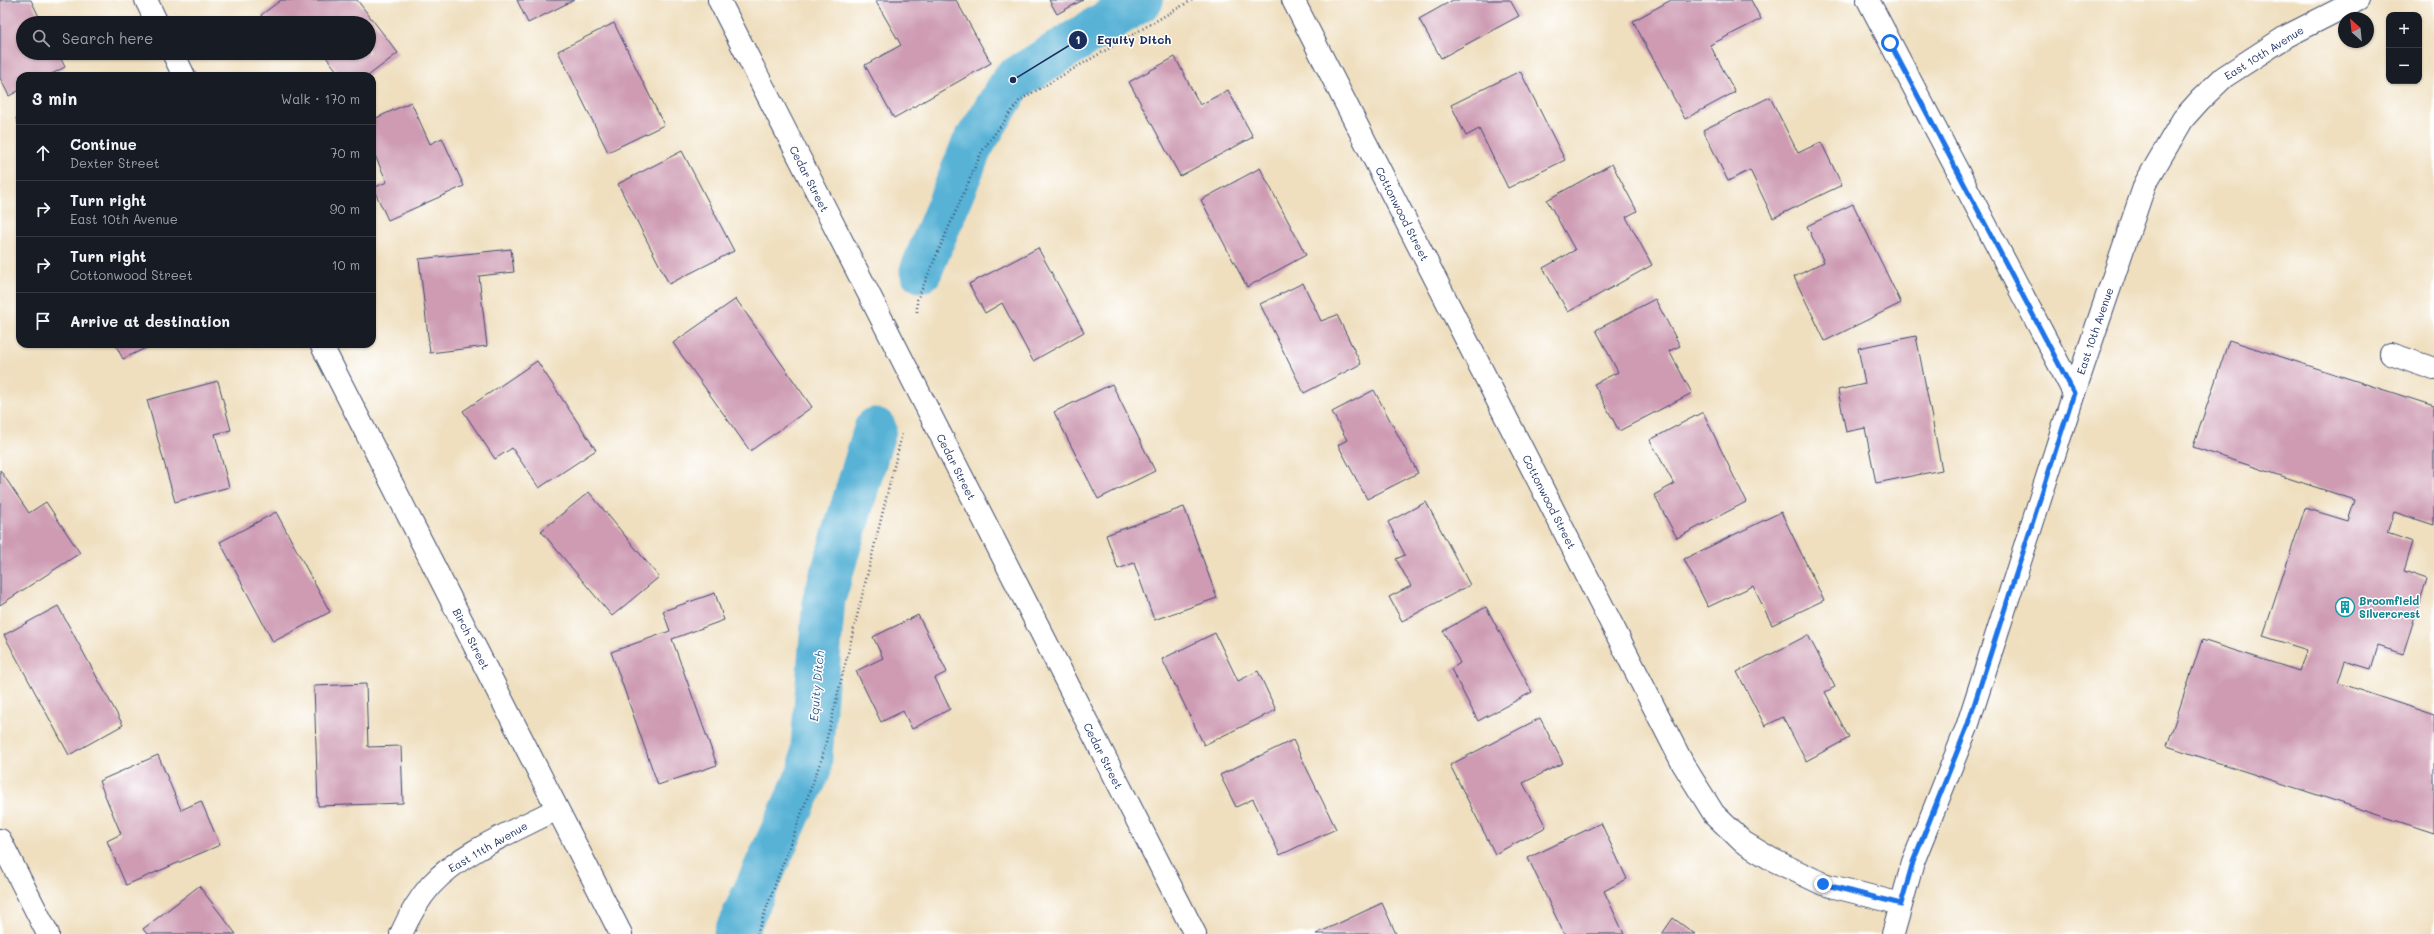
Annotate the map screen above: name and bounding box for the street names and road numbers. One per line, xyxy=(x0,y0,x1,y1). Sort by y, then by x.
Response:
street label: East 10th Avenue xyxy=(2221,22,2307,83)
street label: Cedar Street xyxy=(786,143,833,215)
street label: Cottonwood Street xyxy=(1372,164,1433,264)
street label: East 10th Avenue xyxy=(2073,285,2117,376)
street label: Cedar Street xyxy=(933,431,980,503)
street label: Cottonwood Street xyxy=(1519,452,1580,552)
street label: Birch Street xyxy=(450,606,493,672)
street label: Cedar Street xyxy=(1080,720,1127,792)
street label: East 11th Avenue xyxy=(445,818,530,875)

